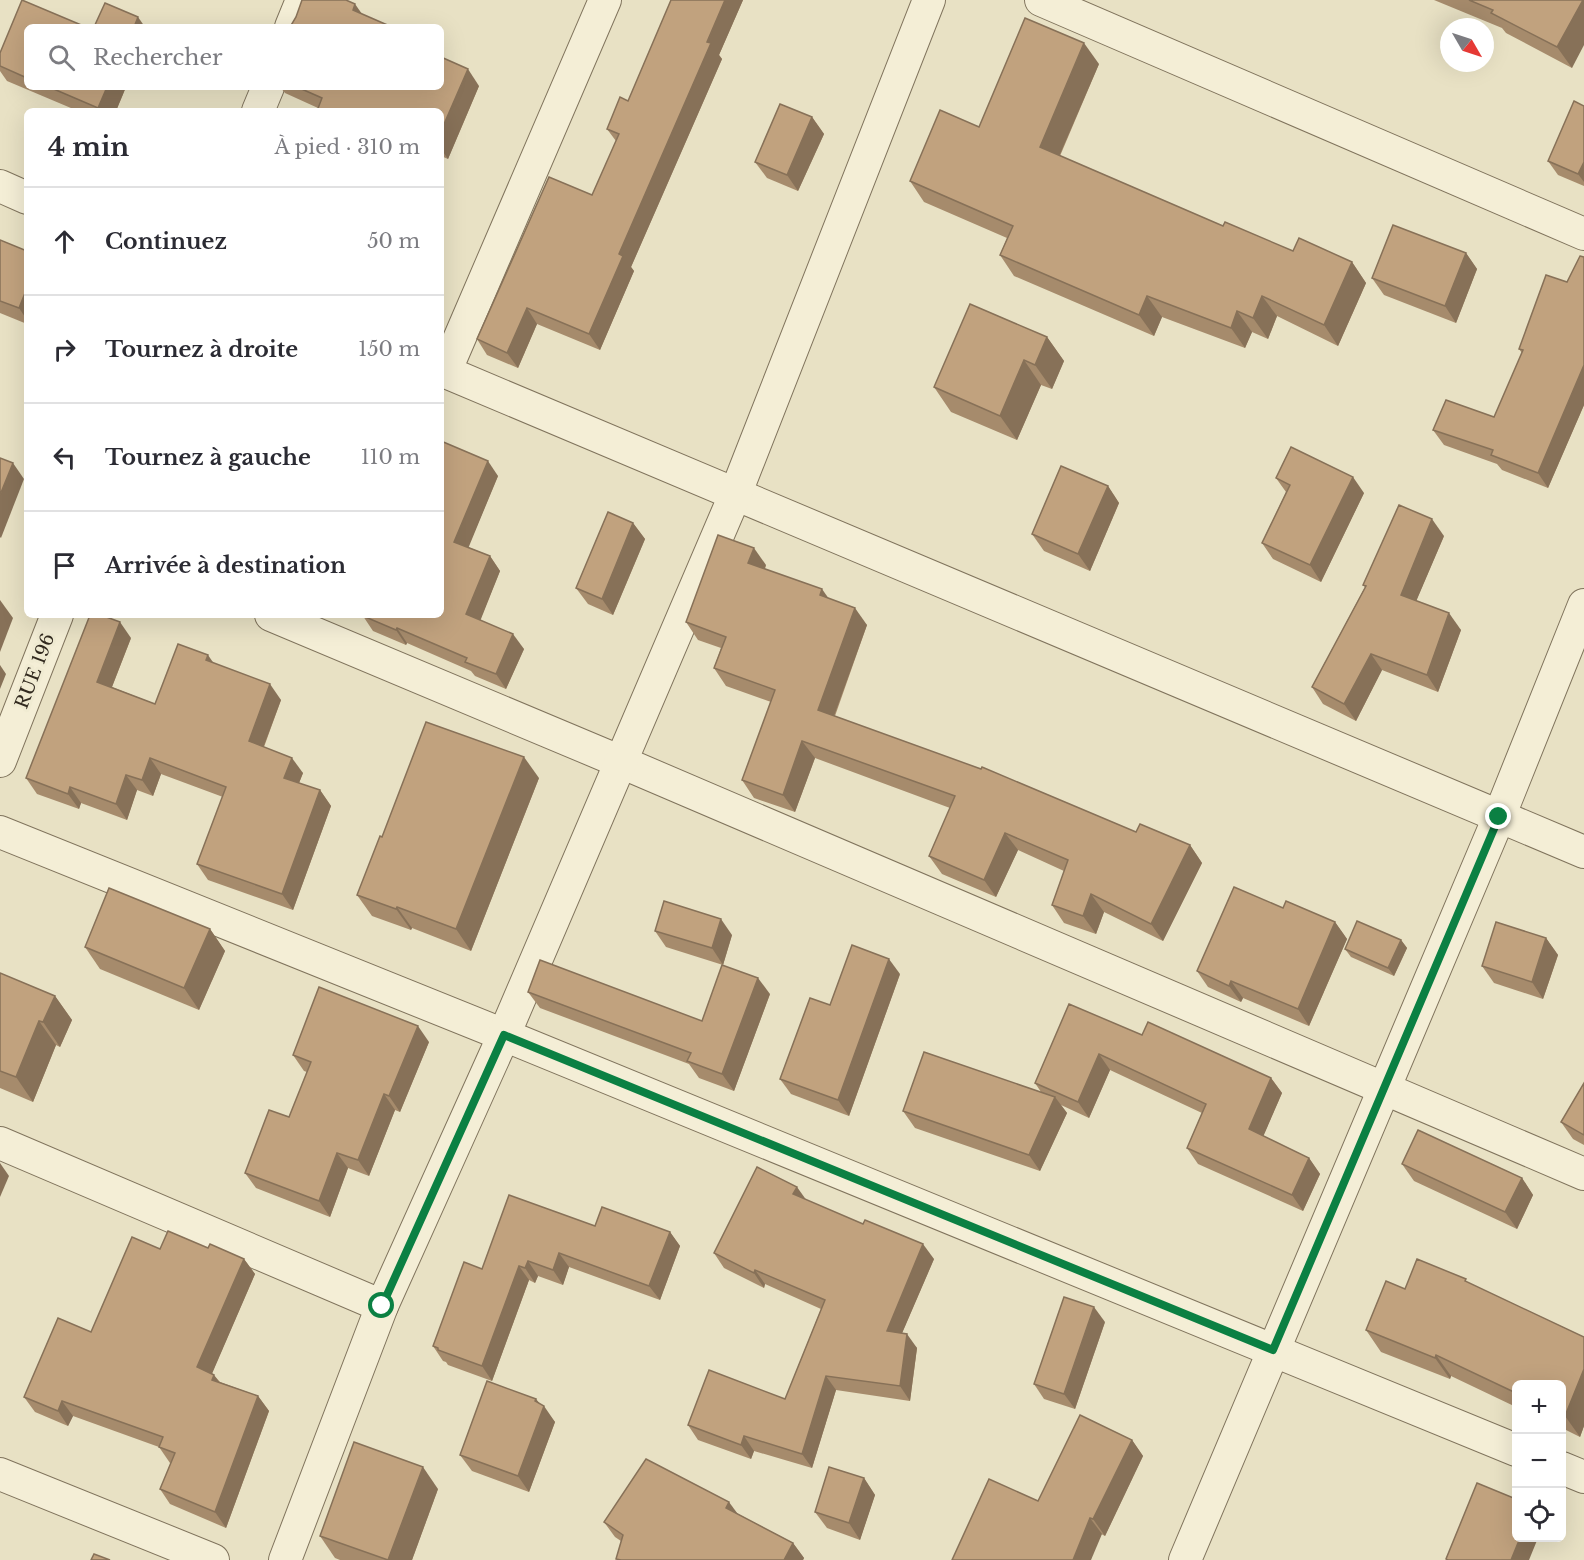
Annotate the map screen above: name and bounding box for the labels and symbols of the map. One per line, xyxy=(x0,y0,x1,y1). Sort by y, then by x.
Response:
north arrow xyxy=(1440,18,1494,72)
street label: RUE 196 xyxy=(11,630,59,712)
route end xyxy=(1485,803,1511,829)
route start xyxy=(368,1292,394,1318)

